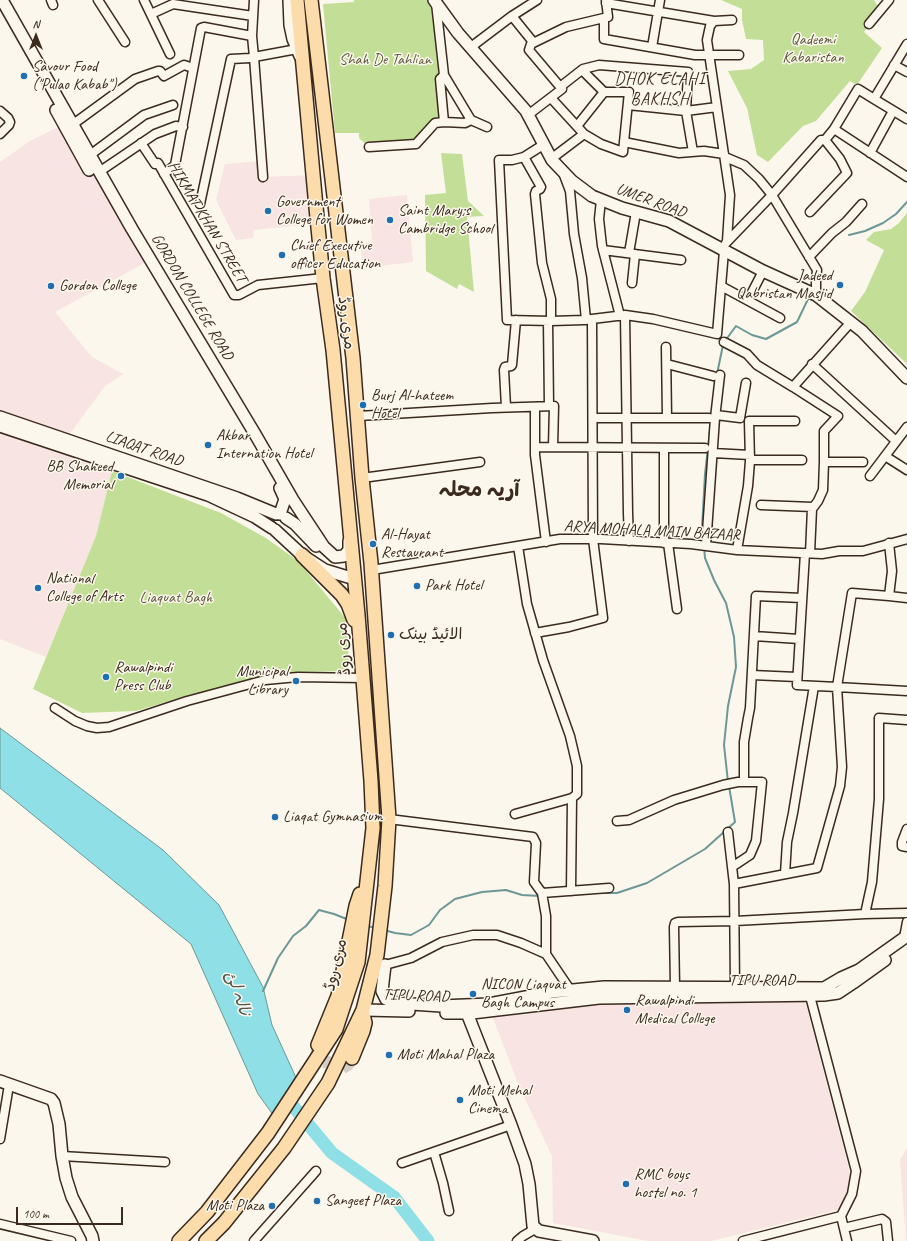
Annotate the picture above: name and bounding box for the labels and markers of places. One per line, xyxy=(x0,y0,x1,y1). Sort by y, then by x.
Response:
place label: Savour Food ("Pulao Kabab") xyxy=(32,57,116,95)
marker: Savour Food ("Pulao Kabab") xyxy=(19,71,29,81)
place label: Government College for Women xyxy=(276,192,373,230)
place label: Saint Mary;s Cambridge School xyxy=(398,201,493,239)
marker: Government College for Women xyxy=(263,206,273,216)
marker: Saint Mary;s Cambridge School xyxy=(385,215,395,225)
place label: Chief Executive officer Education xyxy=(290,236,380,274)
marker: Chief Executive officer Education xyxy=(277,250,287,260)
place label: Jadeed Qabristan Masjid xyxy=(736,266,832,304)
place label: Gordon College xyxy=(59,276,136,296)
marker: Jadeed Qabristan Masjid xyxy=(835,280,845,290)
marker: Gordon College xyxy=(46,281,56,291)
place label: Burj Al-hateem Hotel xyxy=(371,386,453,424)
marker: Burj Al-hateem Hotel xyxy=(358,400,368,410)
place label: Akbar Internation Hotel xyxy=(216,426,312,464)
marker: Akbar Internation Hotel xyxy=(203,440,213,450)
place label: BB Shaheed Memorial xyxy=(46,457,113,495)
marker: BB Shaheed Memorial xyxy=(116,471,126,481)
place label: Al-Hayat Restaurant xyxy=(381,525,443,563)
marker: Al-Hayat Restaurant xyxy=(368,539,378,549)
place label: National College of Arts xyxy=(46,569,123,607)
place label: Park Hotel xyxy=(425,576,482,596)
marker: Park Hotel xyxy=(412,581,422,591)
marker: National College of Arts xyxy=(33,583,43,593)
place label: الائیڈ بینک xyxy=(399,625,462,645)
marker: الائیڈ بینک xyxy=(386,630,396,640)
place label: Rawalpindi Press Club xyxy=(114,658,172,696)
place label: Municipal Library xyxy=(236,662,288,700)
marker: Rawalpindi Press Club xyxy=(101,672,111,682)
marker: Municipal Library xyxy=(291,676,301,686)
place label: Liaqat Gymnasium xyxy=(283,807,383,827)
marker: Liaqat Gymnasium xyxy=(270,812,280,822)
place label: NICON Liaquat Bagh Campus xyxy=(481,975,566,1013)
marker: NICON Liaquat Bagh Campus xyxy=(468,989,478,999)
place label: Rawalpindi Medical College xyxy=(635,991,714,1029)
marker: Rawalpindi Medical College xyxy=(622,1005,632,1015)
place label: Moti Mahal Plaza xyxy=(397,1045,494,1065)
marker: Moti Mahal Plaza xyxy=(384,1050,394,1060)
place label: Moti Mehal Cinema xyxy=(468,1081,531,1119)
marker: Moti Mehal Cinema xyxy=(455,1095,465,1105)
place label: RMC boys hostel no. 1 xyxy=(634,1165,697,1203)
marker: RMC boys hostel no. 1 xyxy=(621,1179,631,1189)
place label: Sangeet Plaza xyxy=(325,1191,401,1211)
place label: Moti Plaza xyxy=(206,1196,264,1216)
marker: Sangeet Plaza xyxy=(312,1196,322,1206)
marker: Moti Plaza xyxy=(267,1201,277,1211)

